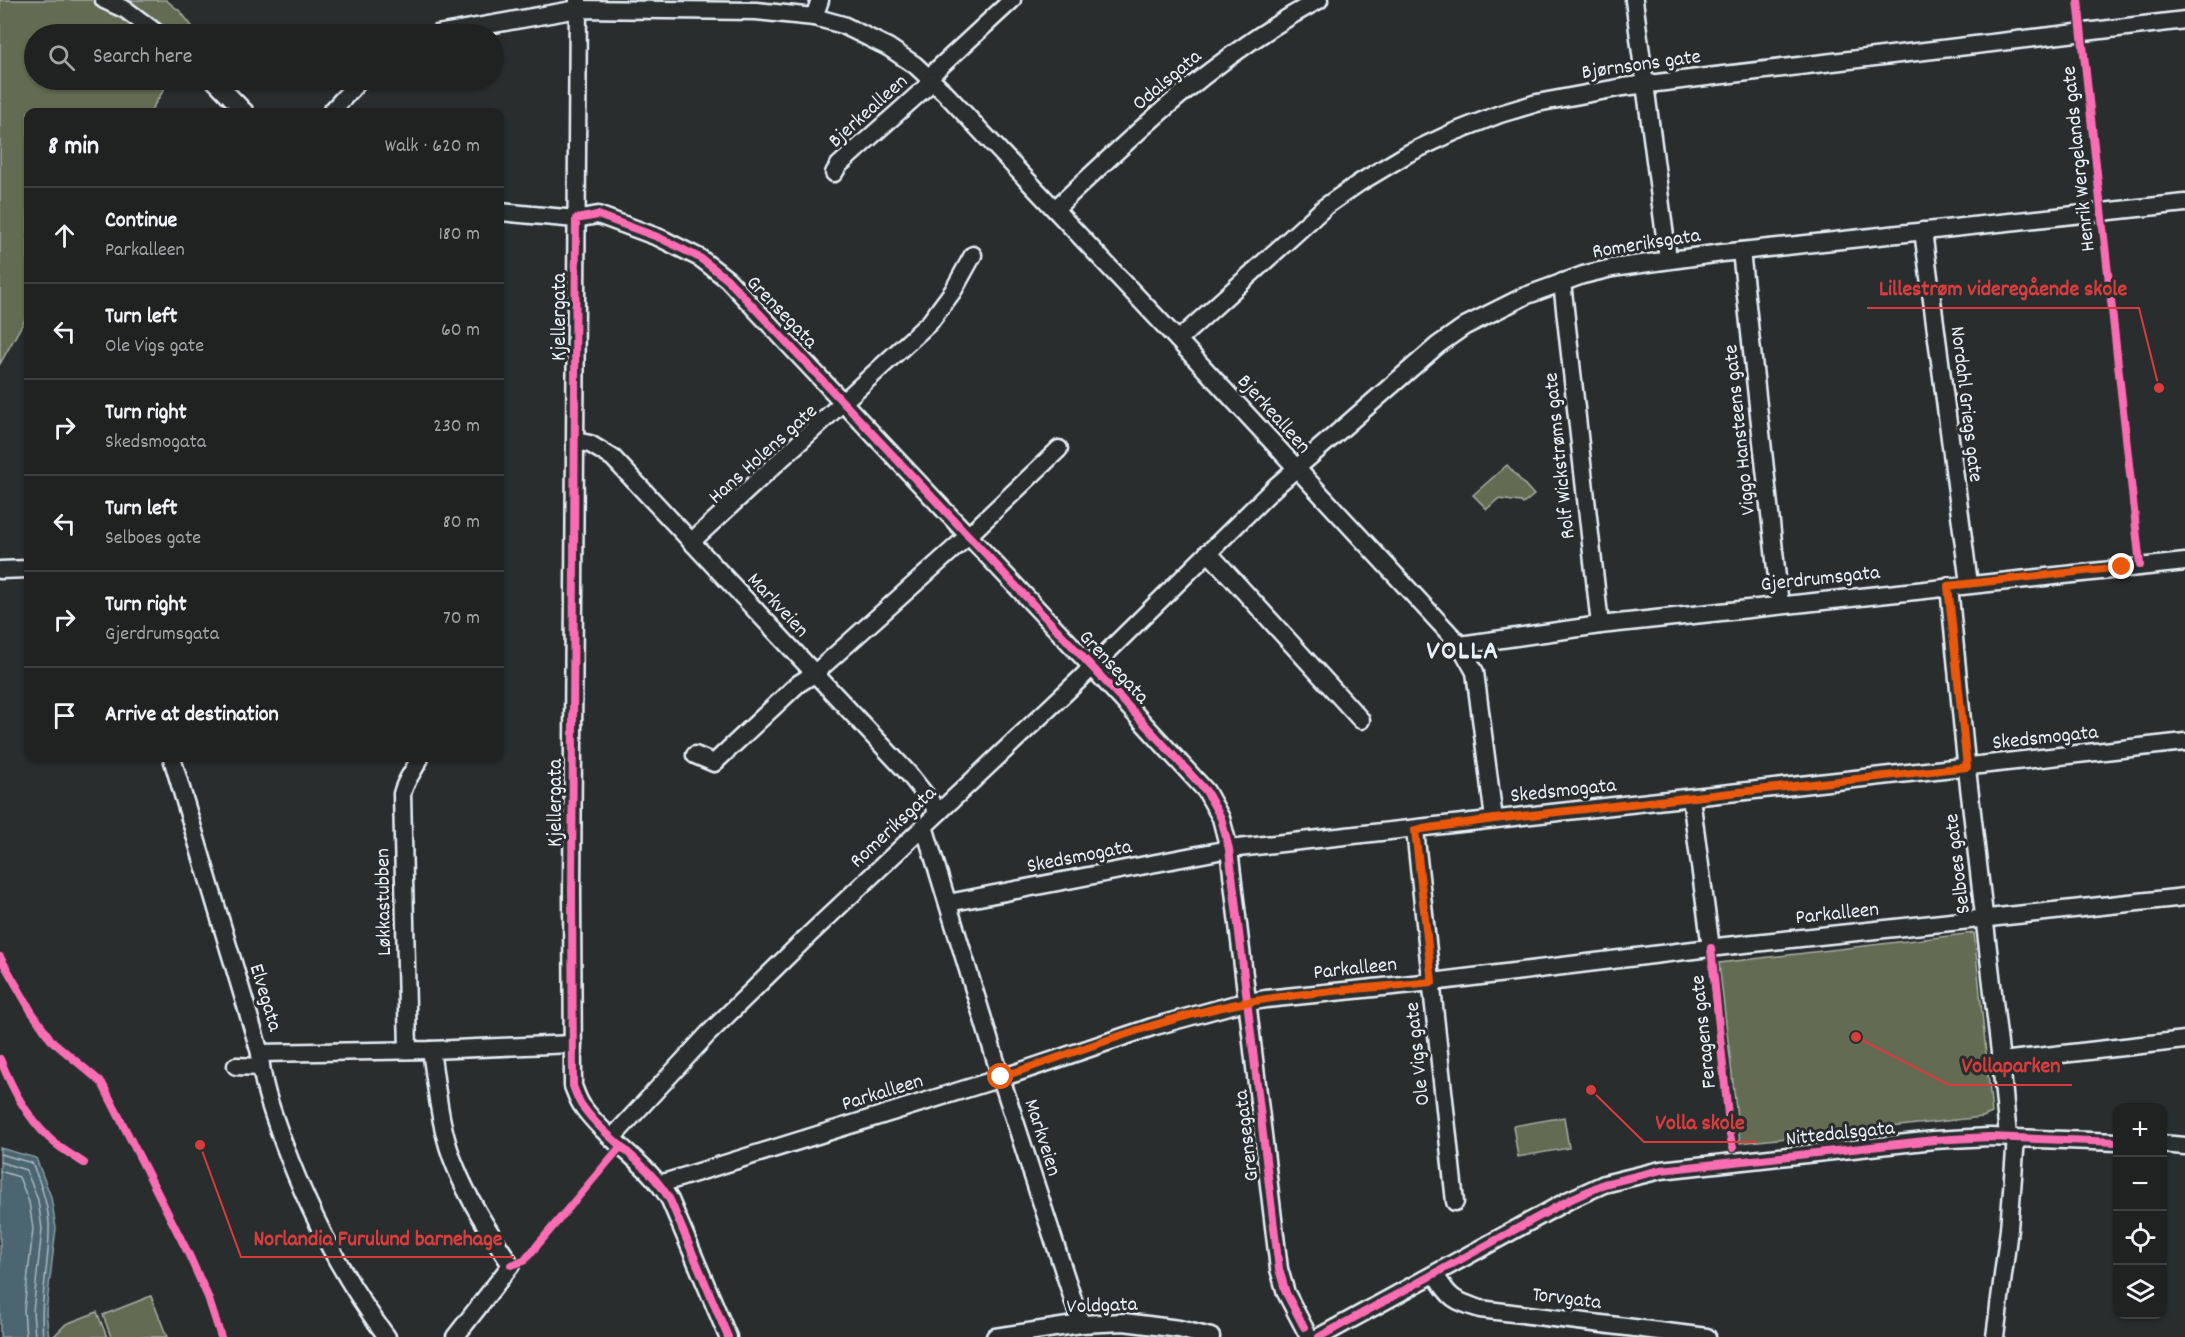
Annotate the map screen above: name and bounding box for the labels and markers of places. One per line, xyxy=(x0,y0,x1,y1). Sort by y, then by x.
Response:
callout: Lillestrøm videregående skole xyxy=(1867,268,2139,308)
callout: Vollaparken xyxy=(1949,1045,2072,1085)
callout: Volla skole xyxy=(1644,1102,1757,1142)
callout: Norlandia Furulund barnehage xyxy=(241,1217,514,1257)

